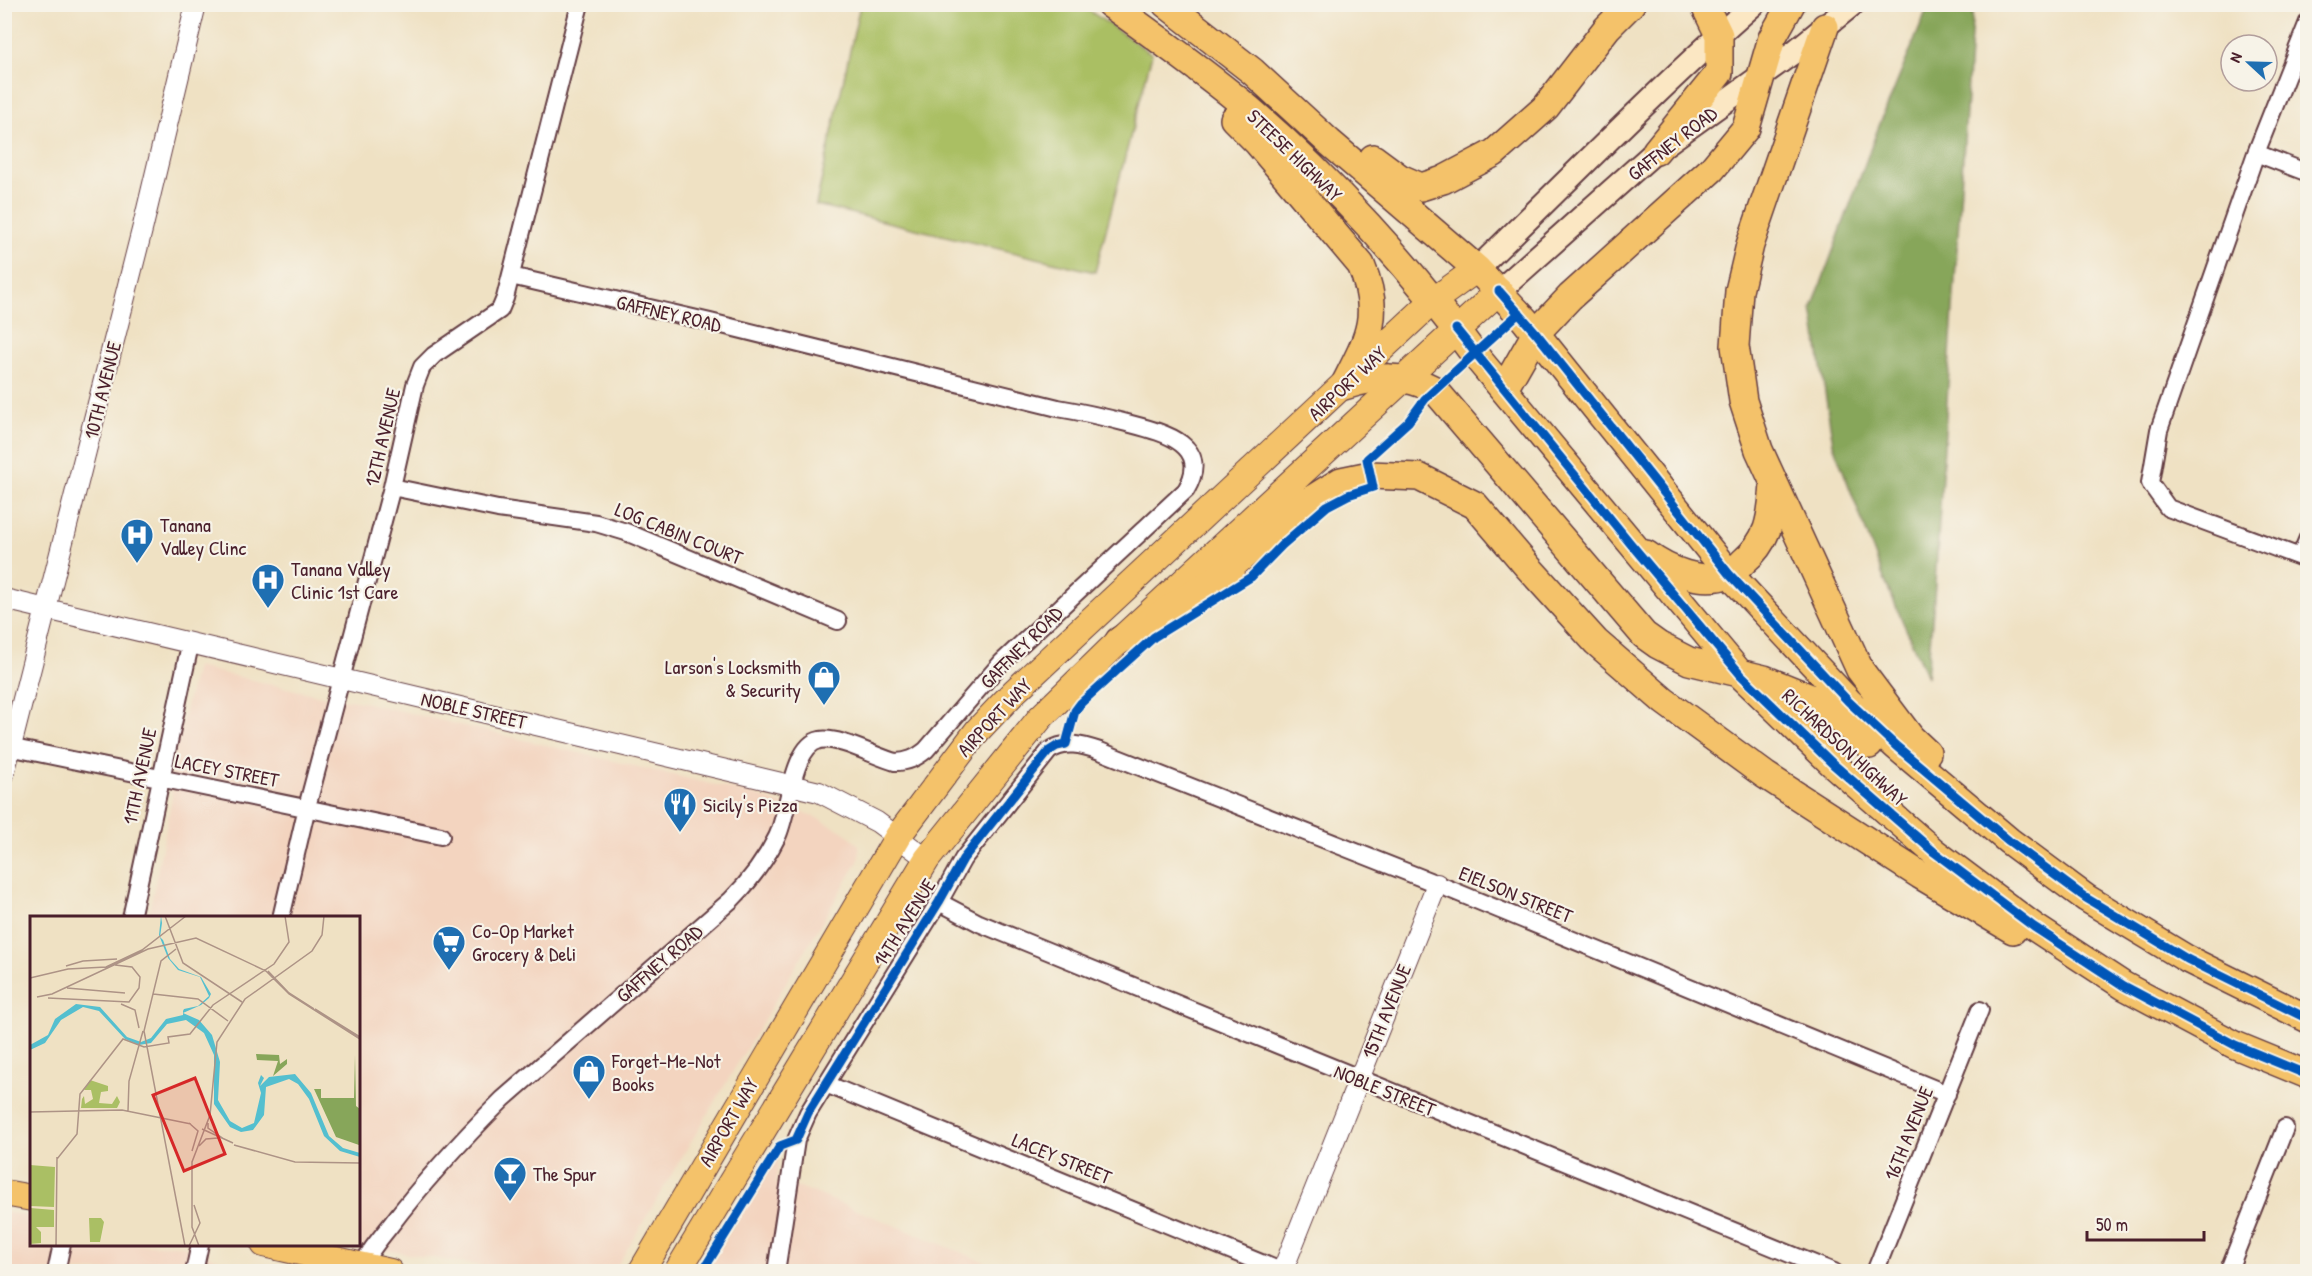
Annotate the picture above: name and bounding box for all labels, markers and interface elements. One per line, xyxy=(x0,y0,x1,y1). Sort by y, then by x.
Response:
north arrow xyxy=(2219,33,2279,93)
text: N xyxy=(2223,49,2247,65)
street label: GAFFNEY ROAD xyxy=(1622,99,1723,186)
street label: STEESE HIGHWAY xyxy=(1241,103,1349,207)
street label: GAFFNEY ROAD xyxy=(614,288,725,338)
street label: 10TH AVENUE xyxy=(77,338,127,442)
street label: AIRPORT WAY xyxy=(1302,340,1392,426)
street label: 12TH AVENUE xyxy=(358,385,406,489)
street label: LOG CABIN COURT xyxy=(611,495,747,571)
place label: Tanana Valley Clinc xyxy=(160,511,247,561)
hospital icon: Tanana Valley Clinc xyxy=(119,517,155,564)
place label: Tanana Valley Clinic 1st Care xyxy=(291,555,399,605)
hospital icon: Tanana Valley Clinic 1st Care xyxy=(250,562,286,609)
street label: GAFFNEY ROAD xyxy=(974,599,1069,694)
place label: Larson's Locksmith & Security xyxy=(665,653,801,703)
shop icon: Larson's Locksmith & Security xyxy=(806,659,842,706)
street label: AIRPORT WAY xyxy=(951,672,1037,762)
street label: RICHARDSON HIGHWAY xyxy=(1777,682,1914,812)
street label: NOBLE STREET xyxy=(419,685,530,735)
street label: 11TH AVENUE xyxy=(116,725,162,827)
street label: LACEY STREET xyxy=(173,747,282,793)
restaurant icon: Sicily's Pizza xyxy=(662,786,698,833)
place label: Sicily's Pizza xyxy=(703,791,797,818)
street label: EIELSON STREET xyxy=(1455,859,1577,929)
street label: 14TH AVENUE xyxy=(866,873,942,971)
inset map xyxy=(30,916,360,1246)
place label: Co-Op Market Grocery & Deli xyxy=(472,917,576,967)
street label: GAFFNEY ROAD xyxy=(610,917,709,1008)
supermarket icon: Co-Op Market Grocery & Deli xyxy=(431,924,467,971)
street label: 15TH AVENUE xyxy=(1355,960,1417,1062)
place label: Forget-Me-Not Books xyxy=(611,1047,722,1097)
shop icon: Forget-Me-Not Books xyxy=(571,1053,607,1100)
street label: NOBLE STREET xyxy=(1330,1057,1440,1123)
street label: AIRPORT WAY xyxy=(692,1073,764,1171)
street label: 16TH AVENUE xyxy=(1877,1082,1939,1184)
street label: LACEY STREET xyxy=(1008,1126,1116,1190)
bar icon: The Spur xyxy=(492,1155,528,1202)
place label: The Spur xyxy=(533,1160,597,1187)
scale bar xyxy=(2087,1204,2204,1242)
text: 50 m xyxy=(2096,1212,2128,1237)

